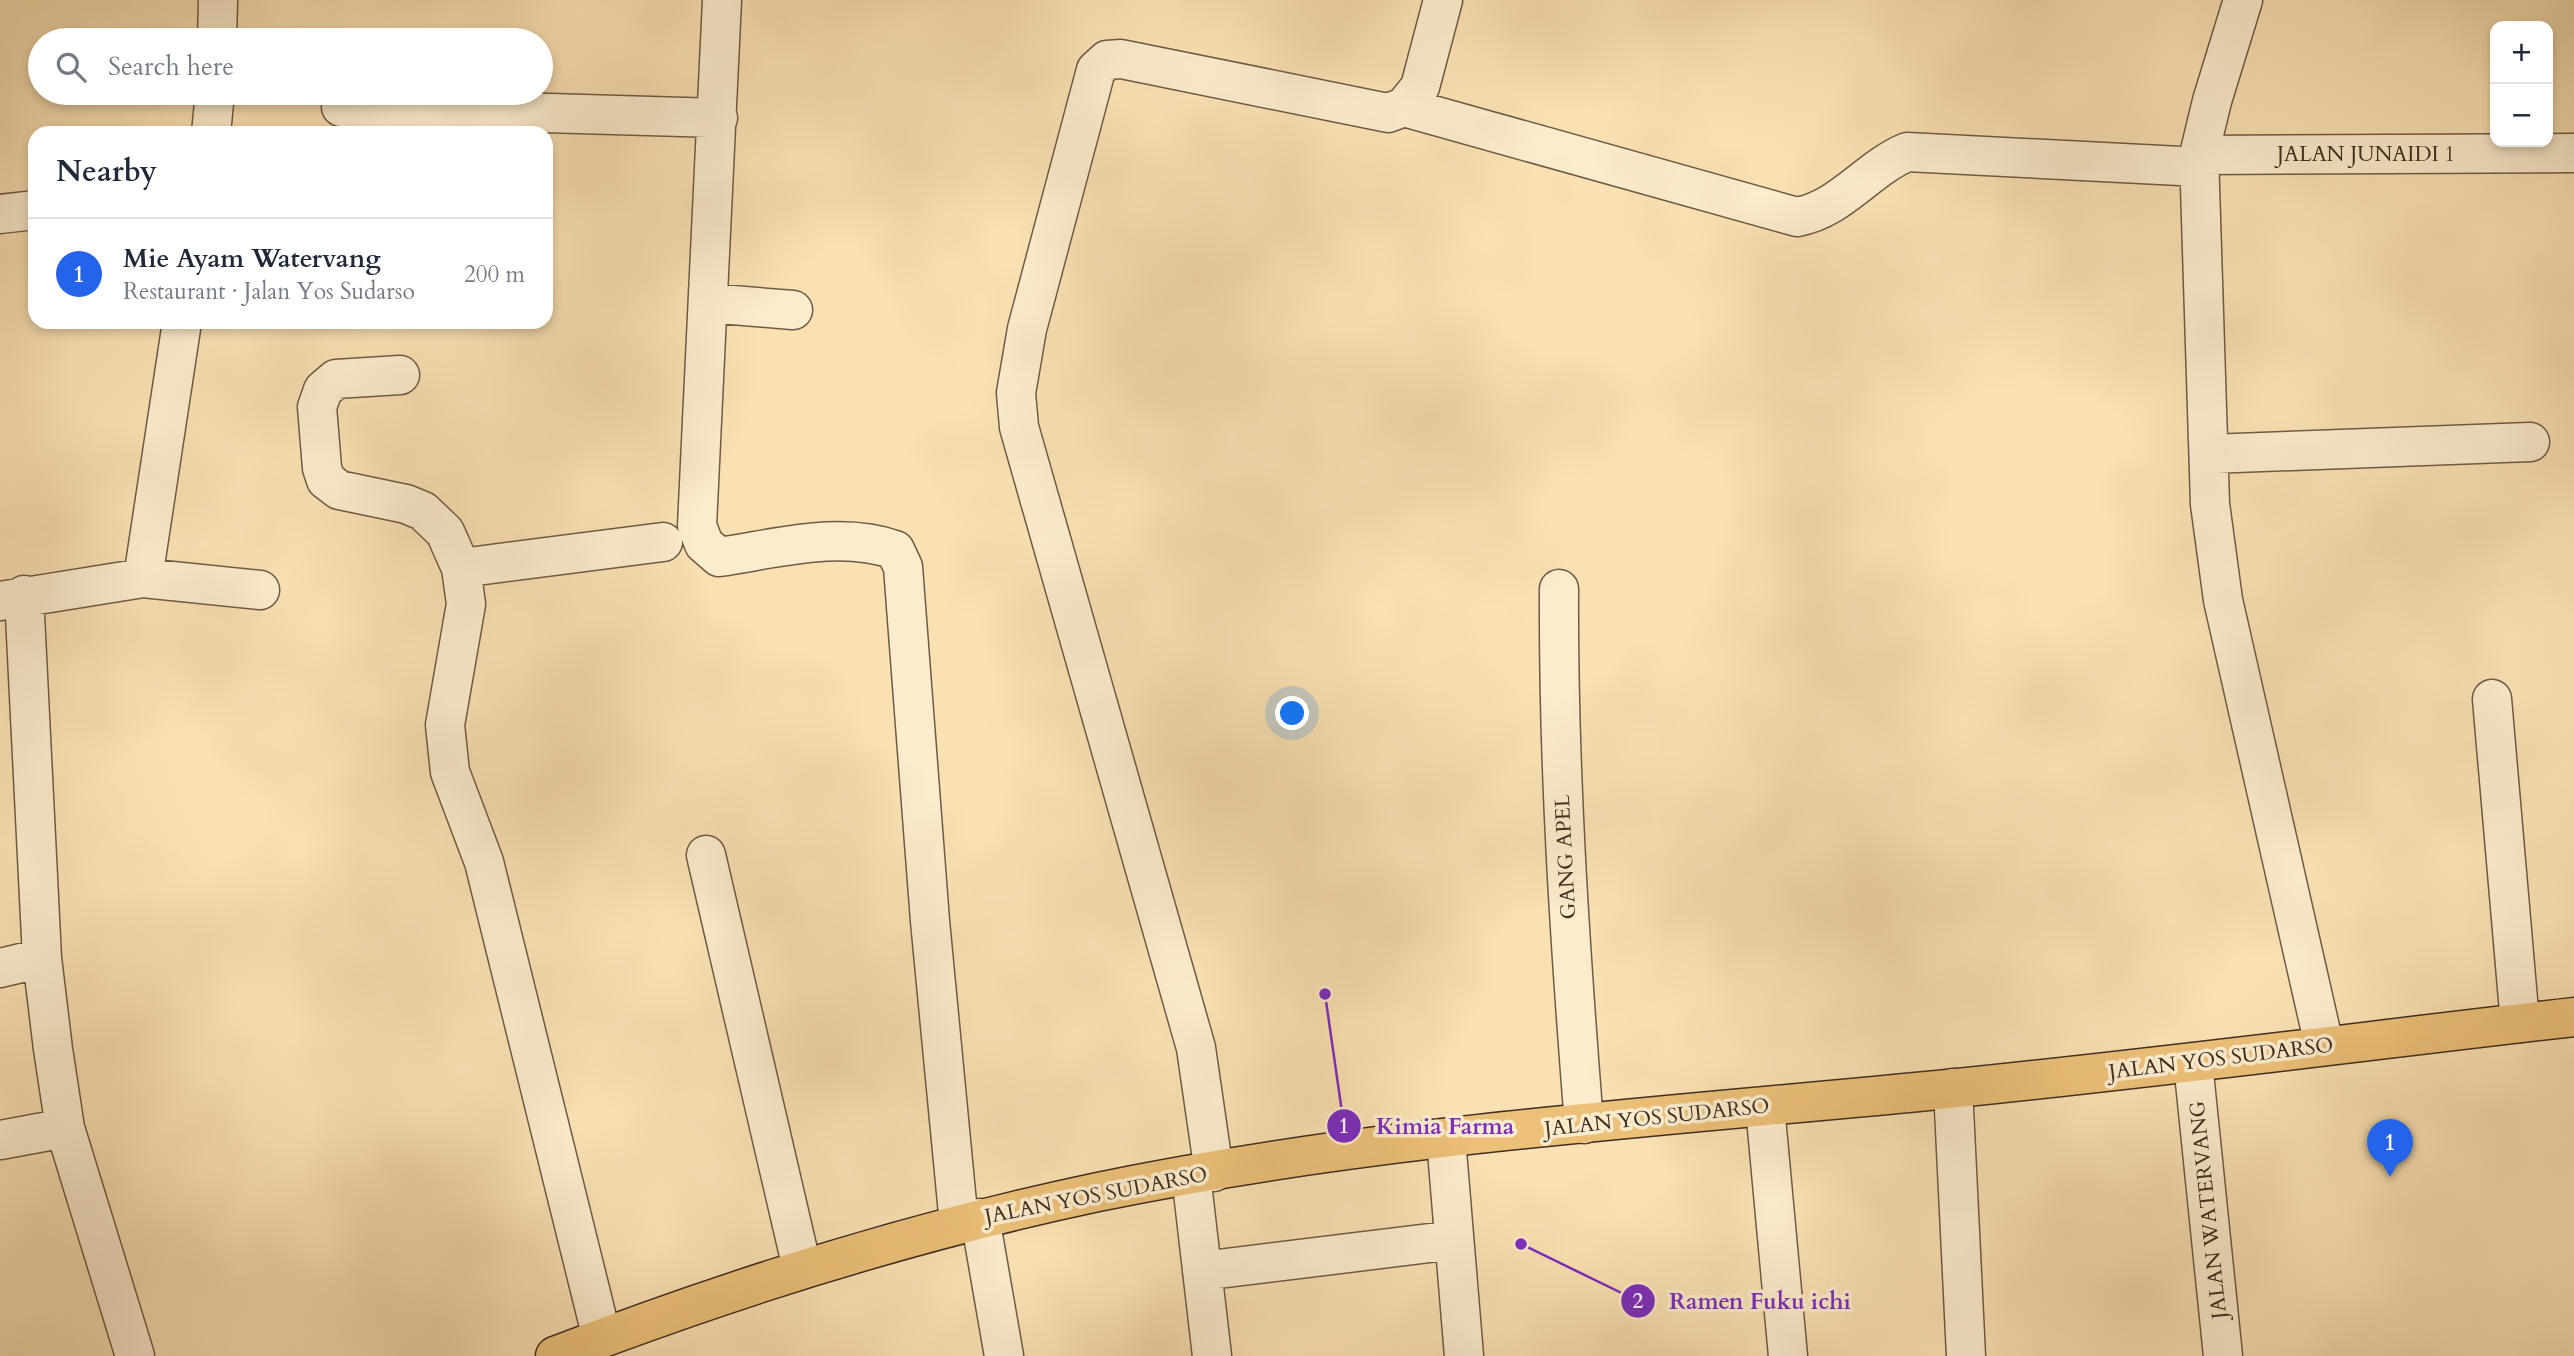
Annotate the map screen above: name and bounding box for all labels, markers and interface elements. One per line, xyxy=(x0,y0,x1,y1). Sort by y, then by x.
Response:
map controls xyxy=(2490,21,2553,147)
button: + xyxy=(2490,21,2553,84)
search box xyxy=(28,28,553,105)
icon: search xyxy=(52,48,90,86)
text: Search here xyxy=(108,49,234,84)
button: − xyxy=(2490,84,2553,147)
street label: JALAN JUNAIDI 1 xyxy=(2274,140,2455,169)
text: Nearby xyxy=(56,151,157,192)
text: Mie Ayam Watervang xyxy=(123,241,381,276)
text: 1 xyxy=(73,259,85,290)
text: 200 m xyxy=(464,259,525,290)
text: Restaurant · Jalan Yos Sudarso xyxy=(123,276,415,307)
your location xyxy=(1275,696,1309,730)
street label: GANG APEL xyxy=(1548,794,1583,920)
street label: JALAN YOS SUDARSO xyxy=(2104,1030,2335,1087)
street label: JALAN YOS SUDARSO xyxy=(1540,1091,1771,1144)
street label: JALAN WATERVANG xyxy=(2183,1099,2235,1323)
callout: Kimia Farma xyxy=(1327,1104,1528,1148)
text: Kimia Farma xyxy=(1376,1111,1515,1142)
text: 1 xyxy=(1339,1112,1349,1141)
pin: 1 xyxy=(2367,1119,2413,1177)
street label: JALAN YOS SUDARSO xyxy=(979,1160,1210,1232)
callout: Ramen Fuku ichi xyxy=(1620,1279,1865,1323)
text: Ramen Fuku ichi xyxy=(1669,1286,1851,1317)
text: 2 xyxy=(1633,1287,1644,1316)

